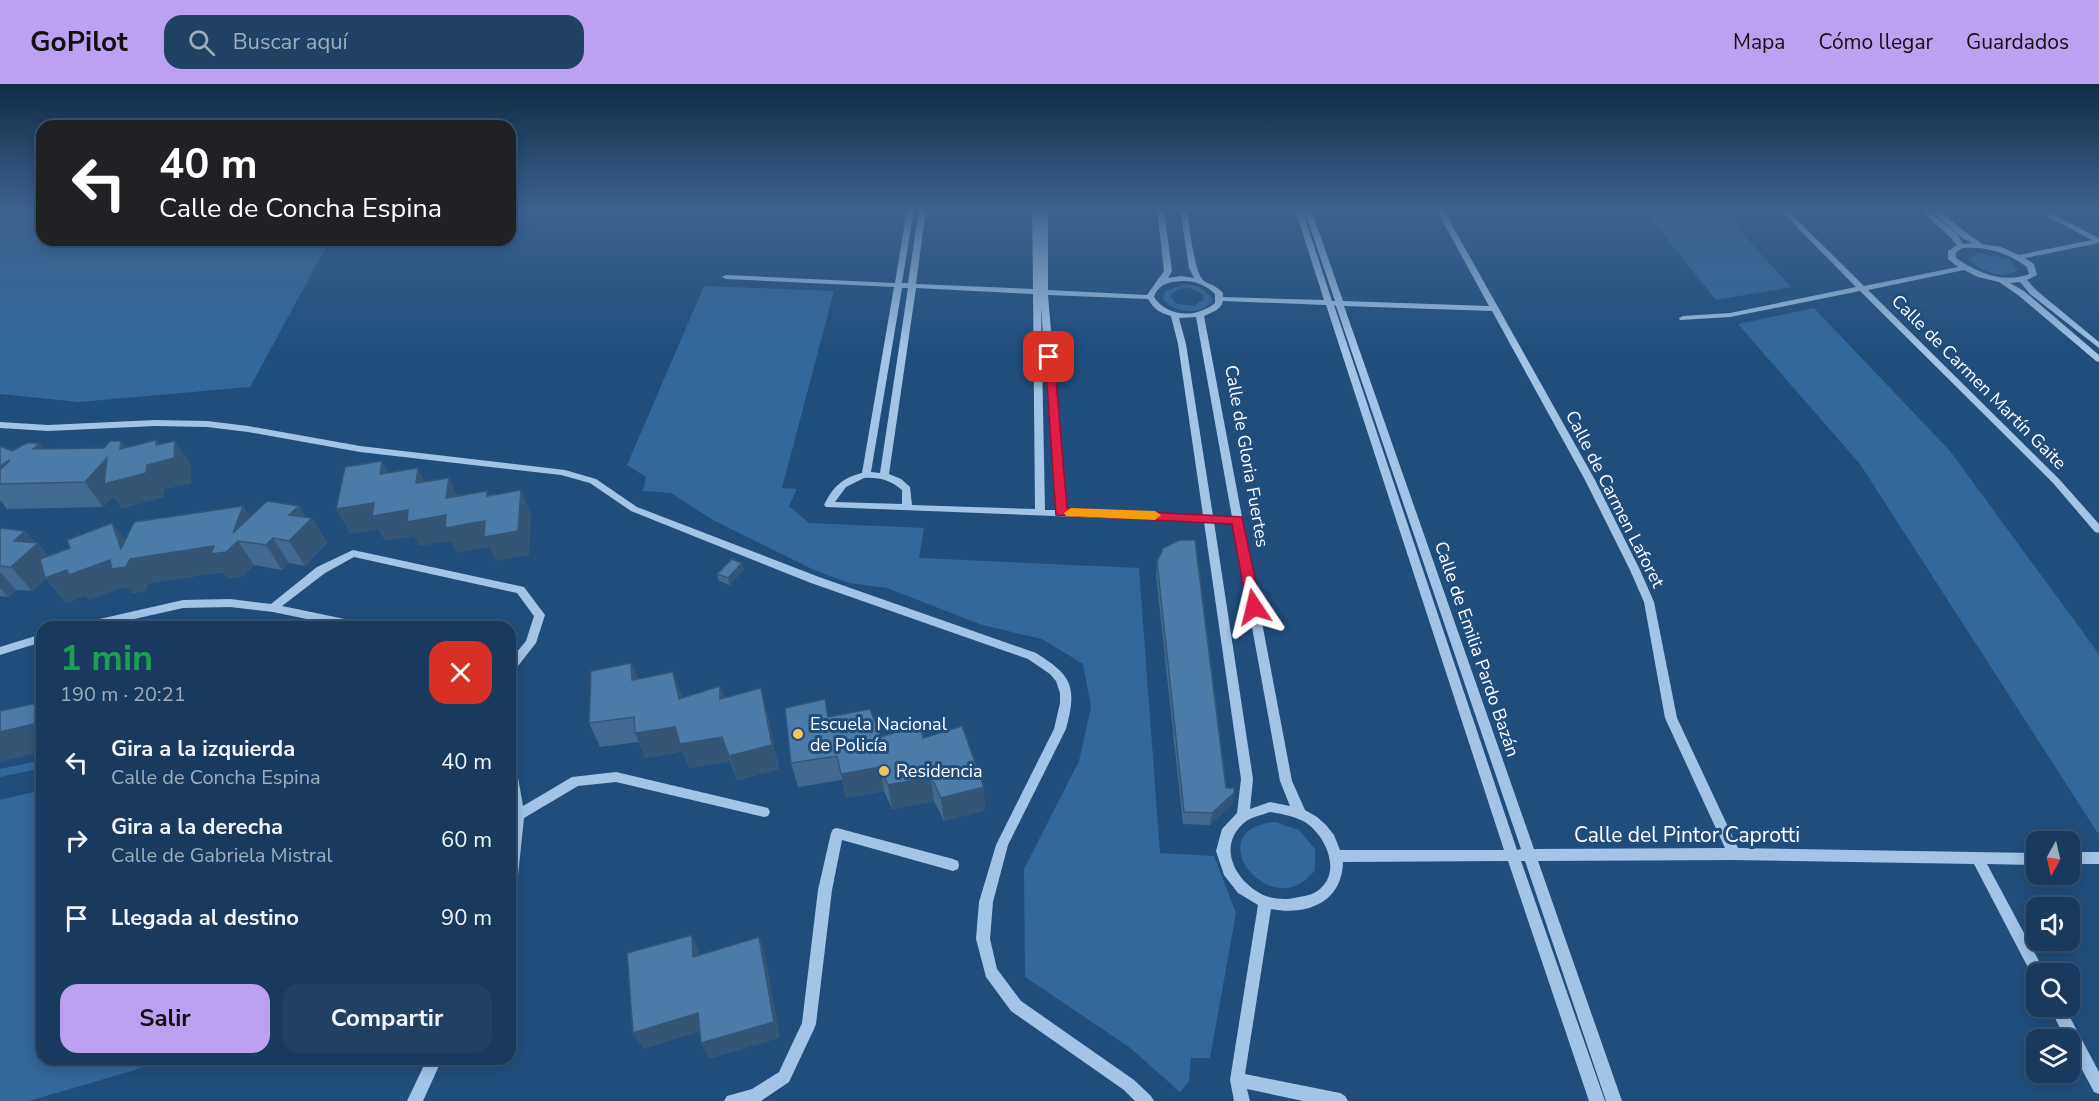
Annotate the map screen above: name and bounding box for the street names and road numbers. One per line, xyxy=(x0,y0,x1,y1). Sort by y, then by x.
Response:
street label: Calle de Carmen Martín Gaite xyxy=(1886,289,2072,475)
street label: Calle de Gloria Fuertes xyxy=(1219,363,1275,549)
street label: Calle de Carmen Laforet xyxy=(1560,406,1670,592)
street label: Calle de Emilia Pardo Bazán xyxy=(1429,538,1525,760)
street label: Calle del Pintor Caprotti xyxy=(1574,821,1800,849)

